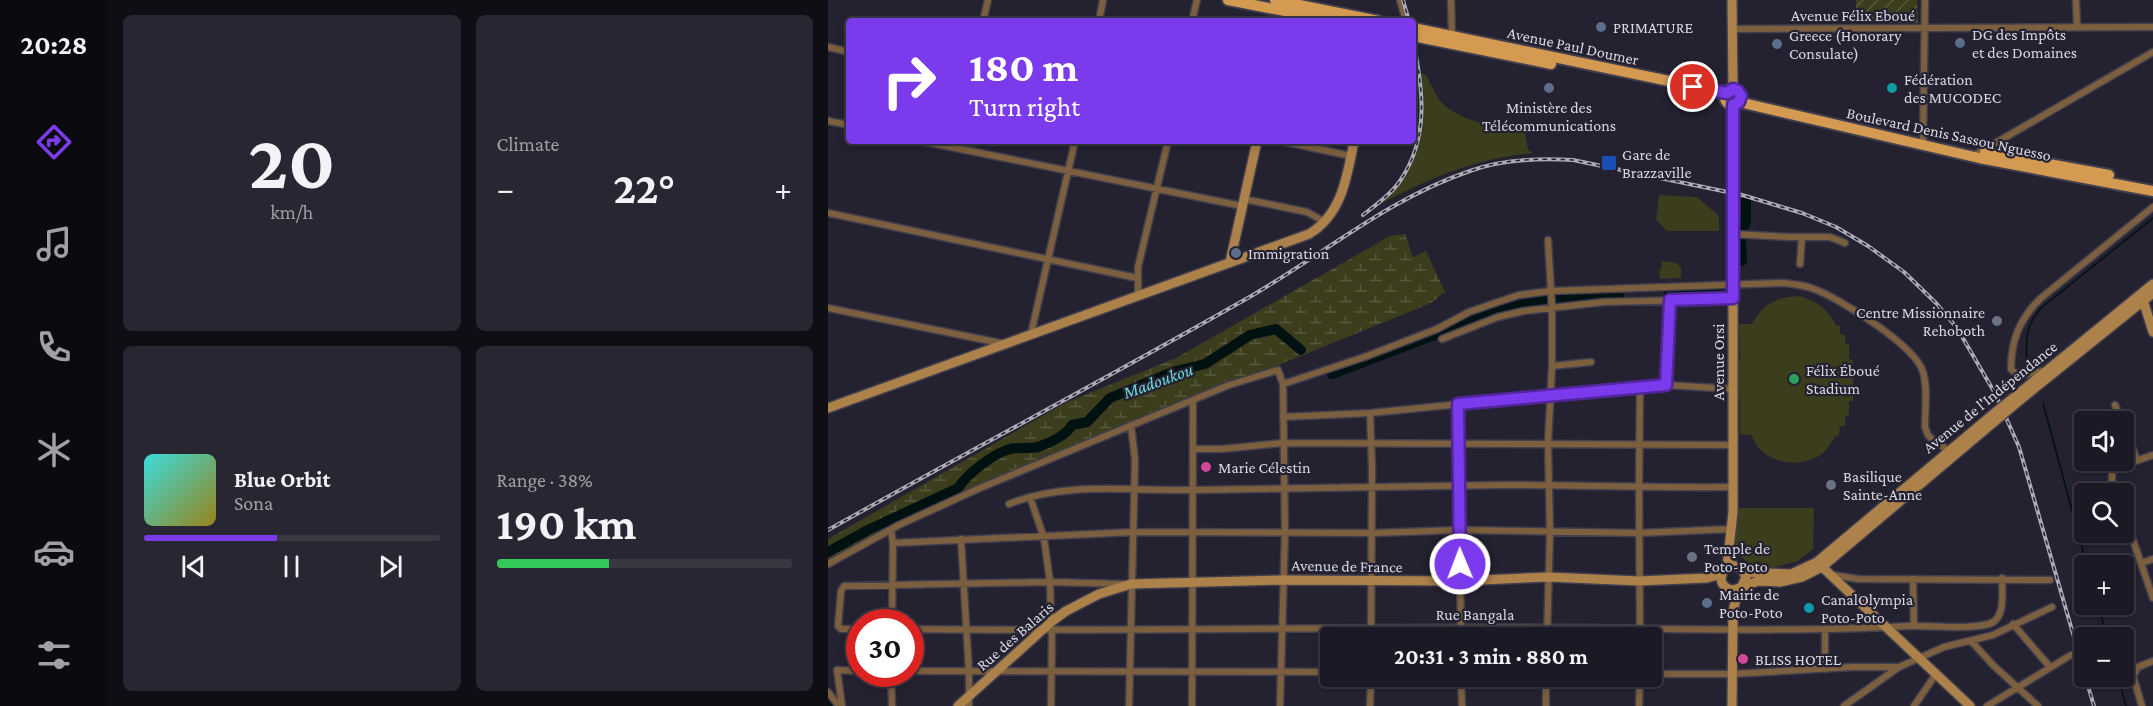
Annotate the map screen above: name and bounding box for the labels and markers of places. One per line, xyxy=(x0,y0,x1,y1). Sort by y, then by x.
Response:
place label: PRIMATURE xyxy=(1613,19,1694,36)
marker: PRIMATURE xyxy=(1594,20,1608,34)
place label: DG des Impôts et des Domaines xyxy=(1972,26,2077,61)
place label: Greece (Honorary Consulate) xyxy=(1789,27,1902,63)
marker: DG des Impôts et des Domaines xyxy=(1953,36,1967,50)
marker: Greece (Honorary Consulate) xyxy=(1770,37,1784,51)
pin xyxy=(1667,61,1718,112)
place label: Fédération des MUCODEC xyxy=(1904,71,2001,106)
marker: Ministère des Télécommunications xyxy=(1542,81,1556,95)
marker: Fédération des MUCODEC xyxy=(1885,81,1899,95)
place label: Ministère des Télécommunications xyxy=(1482,99,1616,134)
place label: Gare de Brazzaville xyxy=(1622,146,1691,181)
marker: Gare de Brazzaville xyxy=(1600,154,1618,172)
place label: Immigration xyxy=(1248,245,1330,263)
marker: Immigration xyxy=(1229,246,1243,260)
place label: Centre Missionnaire Rehoboth xyxy=(1856,304,1985,339)
marker: Centre Missionnaire Rehoboth xyxy=(1990,314,2004,328)
place label: Félix Éboué Stadium xyxy=(1806,362,1880,397)
marker: Félix Éboué Stadium xyxy=(1787,372,1801,386)
place label: Marie Célestin xyxy=(1218,459,1311,476)
marker: Marie Célestin xyxy=(1199,460,1213,474)
place label: Basilique Sainte-Anne xyxy=(1843,468,1922,503)
marker: Basilique Sainte-Anne xyxy=(1824,478,1838,492)
place label: Temple de Poto-Poto xyxy=(1704,540,1770,575)
marker: Temple de Poto-Poto xyxy=(1685,550,1699,564)
place label: Mairie de Poto-Poto xyxy=(1719,586,1783,621)
place label: CanalOlympia Poto-Poto xyxy=(1821,591,1914,626)
marker: Mairie de Poto-Poto xyxy=(1700,596,1714,610)
marker: CanalOlympia Poto-Poto xyxy=(1802,601,1816,615)
place label: BLISS HOTEL xyxy=(1755,651,1841,668)
marker: BLISS HOTEL xyxy=(1736,652,1750,666)

